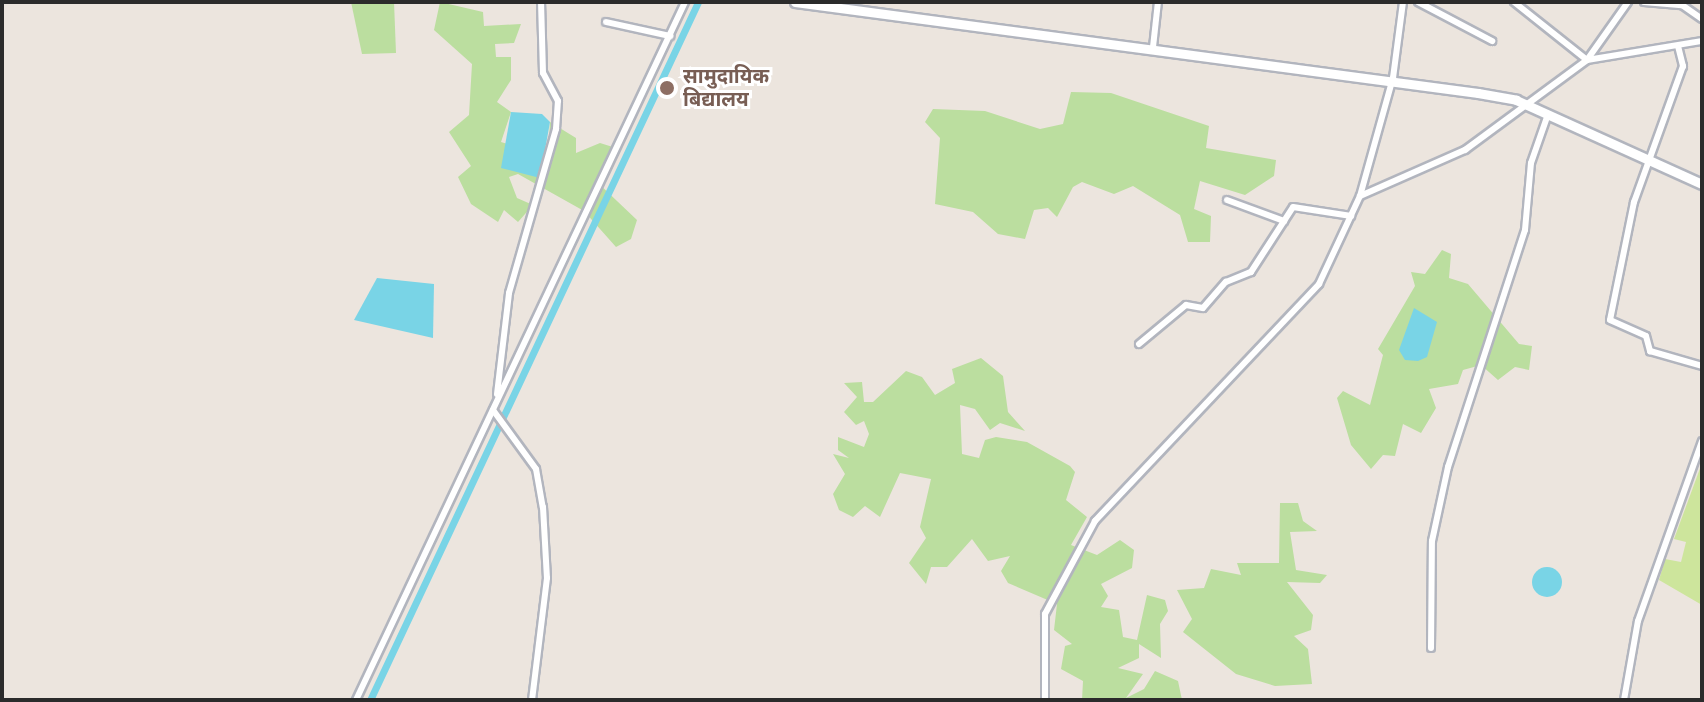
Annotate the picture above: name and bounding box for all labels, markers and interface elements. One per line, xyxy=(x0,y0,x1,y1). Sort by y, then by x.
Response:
place label: सामुदायिक बिद्यालय xyxy=(683,64,769,111)
marker: सामुदायिक बिद्यालय xyxy=(658,79,676,97)

